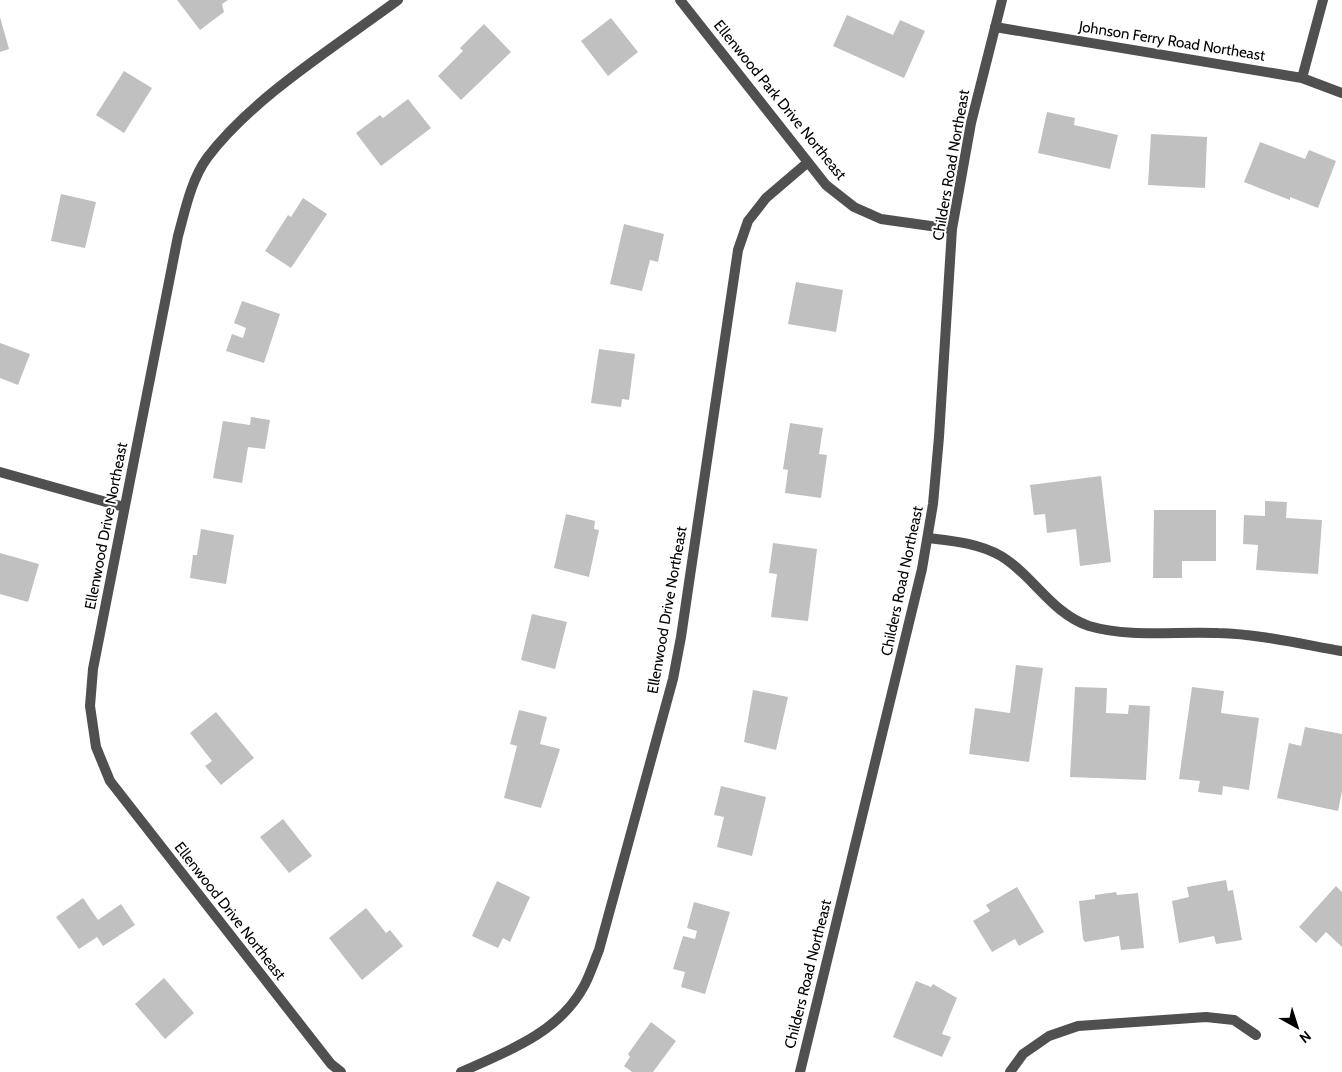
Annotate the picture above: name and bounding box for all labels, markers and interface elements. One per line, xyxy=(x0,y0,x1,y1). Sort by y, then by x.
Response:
street label: Ellenwood Park Drive Northeast xyxy=(710,16,850,184)
street label: Johnson Ferry Road Northeast xyxy=(1077,17,1266,65)
street label: Childers Road Northeast xyxy=(929,88,973,242)
street label: Ellenwood Drive Northeast xyxy=(81,441,131,611)
street label: Childers Road Northeast xyxy=(877,504,927,658)
street label: Ellenwood Drive Northeast xyxy=(643,525,691,695)
street label: Ellenwood Drive Northeast xyxy=(171,838,289,984)
street label: Childers Road Northeast xyxy=(781,898,835,1050)
north arrow xyxy=(1272,1002,1322,1052)
text: N xyxy=(1296,1027,1315,1047)

